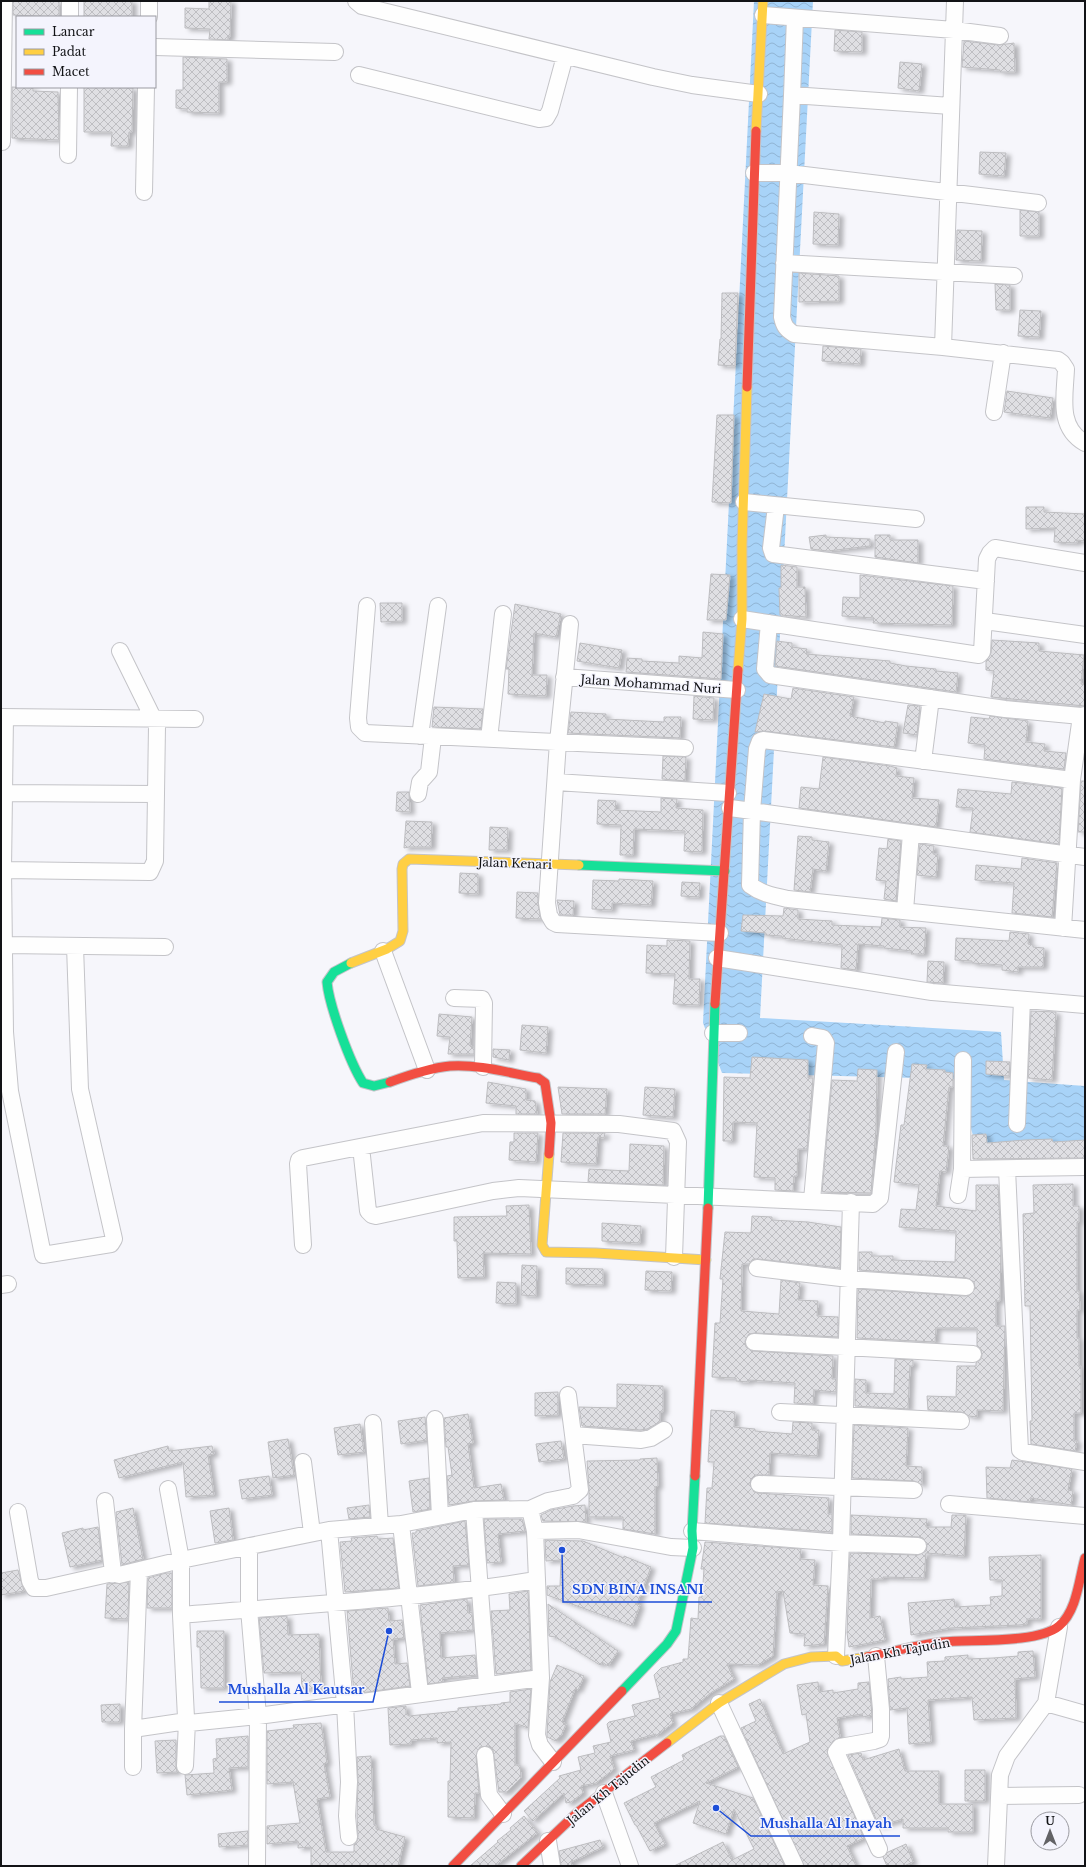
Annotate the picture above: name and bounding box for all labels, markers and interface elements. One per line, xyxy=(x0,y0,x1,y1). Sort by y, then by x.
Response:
legend xyxy=(16,16,156,88)
text: Lancar xyxy=(52,24,95,39)
text: Padat xyxy=(52,44,86,59)
text: Macet xyxy=(52,64,90,79)
street label: Jalan Mohammad Nuri xyxy=(578,671,722,696)
street label: Jalan Kenari xyxy=(476,854,552,872)
callout: SDN BINA INSANI xyxy=(563,1577,712,1602)
text: SDN BINA INSANI xyxy=(572,1581,704,1598)
street label: Jalan Kh Tajudin xyxy=(847,1635,951,1668)
callout: Mushalla Al Kautsar xyxy=(219,1677,373,1702)
text: Mushalla Al Kautsar xyxy=(227,1681,365,1698)
street label: Jalan Kh Tajudin xyxy=(562,1752,652,1829)
callout: Mushalla Al Inayah xyxy=(751,1811,900,1836)
north arrow xyxy=(1030,1811,1070,1851)
text: U xyxy=(1045,1814,1055,1828)
text: Mushalla Al Inayah xyxy=(760,1815,893,1832)

